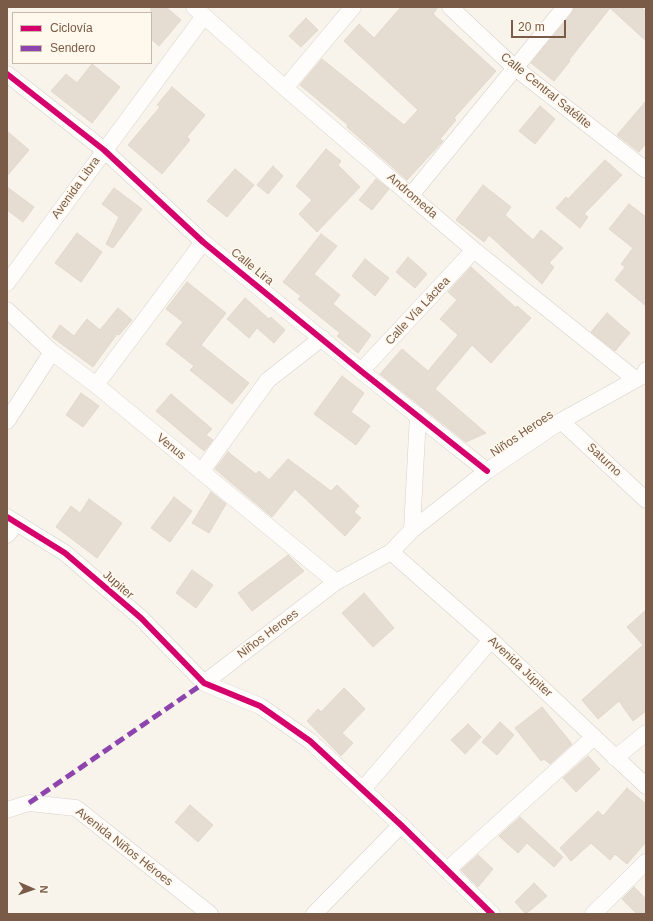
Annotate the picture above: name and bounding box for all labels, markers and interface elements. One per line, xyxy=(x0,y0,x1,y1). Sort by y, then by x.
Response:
legend xyxy=(12,12,152,64)
scale bar xyxy=(513,12,568,38)
text: 20 m xyxy=(518,20,545,34)
text: Ciclovía xyxy=(50,21,93,35)
text: Sendero xyxy=(50,41,95,55)
street label: Calle Central Satélite xyxy=(498,50,594,132)
street label: Avenida Libra xyxy=(49,154,103,222)
street label: Andromeda xyxy=(384,170,440,222)
street label: Calle Lira xyxy=(228,245,276,289)
street label: Calle Vía Láctea xyxy=(383,274,453,348)
street label: Niños Heroes xyxy=(488,408,556,460)
street label: Venus xyxy=(154,431,188,463)
street label: Saturno xyxy=(584,440,624,480)
street label: Jupiter xyxy=(100,568,136,602)
street label: Niños Heroes xyxy=(235,606,301,662)
street label: Avenida Júpiter xyxy=(485,634,555,700)
street label: Avenida Niños Héroes xyxy=(73,805,175,889)
north arrow xyxy=(12,869,52,909)
text: N xyxy=(38,885,50,894)

